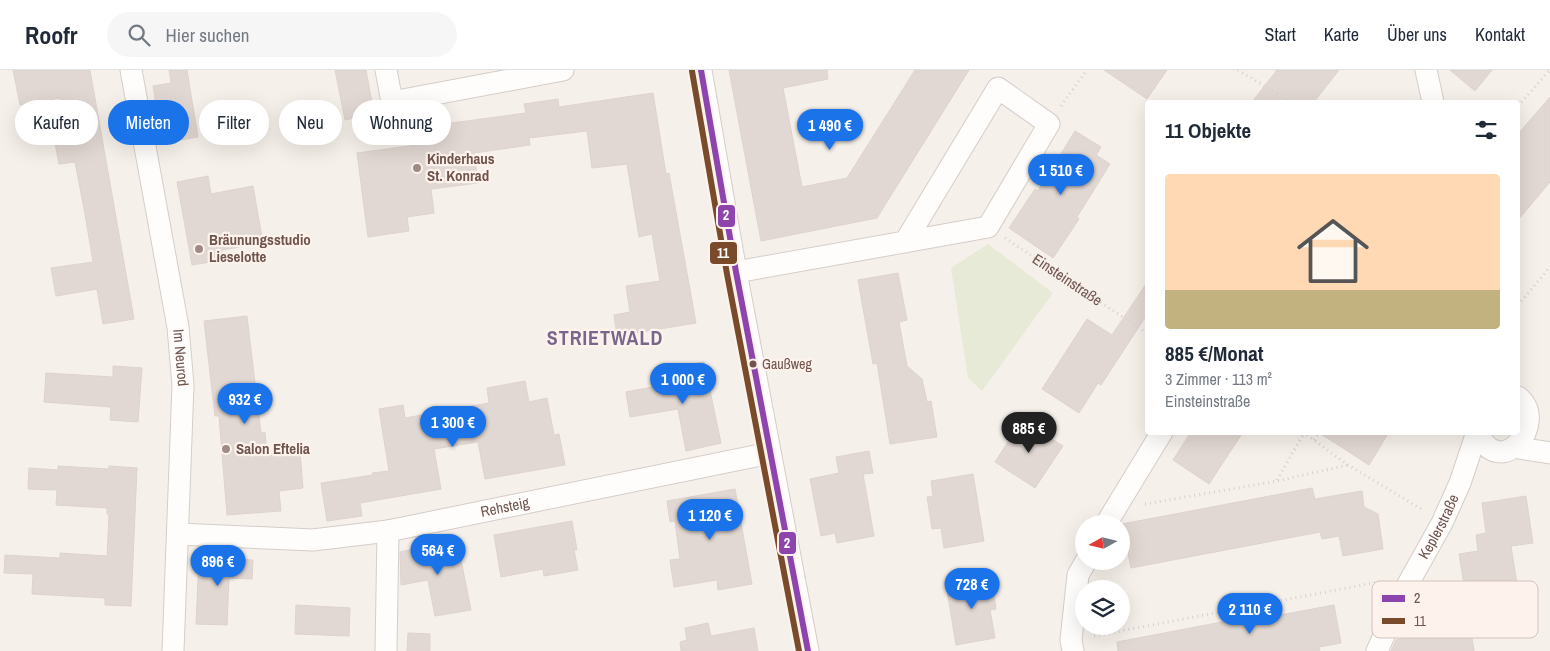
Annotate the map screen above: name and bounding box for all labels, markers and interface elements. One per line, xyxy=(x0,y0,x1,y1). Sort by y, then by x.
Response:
search box xyxy=(107,12,457,57)
text: Roofr xyxy=(25,19,77,51)
icon: search xyxy=(125,21,153,49)
text: Hier suchen xyxy=(165,22,249,48)
text: Start xyxy=(1265,22,1296,47)
text: Karte xyxy=(1324,22,1359,47)
text: Über uns xyxy=(1387,22,1447,47)
text: Kontakt xyxy=(1475,22,1525,47)
chip: Kaufen xyxy=(15,100,98,145)
chip: Mieten xyxy=(108,100,189,145)
chip: Filter xyxy=(199,100,269,145)
chip: Neu xyxy=(279,100,342,145)
chip: Wohnung xyxy=(352,100,451,145)
pin: 1 490 € xyxy=(784,108,876,151)
text: 1 490 € xyxy=(808,114,852,136)
text: 11 Objekte xyxy=(1165,116,1251,145)
icon: filters xyxy=(1472,116,1500,144)
place label: Kinderhaus St. Konrad xyxy=(427,148,495,186)
pin: 1 510 € xyxy=(1015,154,1107,196)
text: 1 510 € xyxy=(1039,159,1083,181)
marker: Kinderhaus St. Konrad xyxy=(411,162,423,174)
line badge: 2 xyxy=(717,204,736,228)
text: 2 xyxy=(723,206,729,224)
icon: home xyxy=(1288,206,1378,296)
place label: Bräunungsstudio Lieselotte xyxy=(209,229,311,267)
line badge: 11 xyxy=(709,241,738,265)
marker: Bräunungsstudio Lieselotte xyxy=(193,243,205,255)
text: 11 xyxy=(717,244,730,262)
street label: Einsteinstraße xyxy=(1028,248,1107,311)
district label: STRIETWALD xyxy=(547,324,663,351)
street label: Im Neurod xyxy=(168,328,194,387)
text: 885 €/Monat xyxy=(1165,339,1264,368)
place label: Gaußweg xyxy=(762,355,812,373)
marker: Gaußweg xyxy=(748,359,758,369)
pin: 1 000 € xyxy=(637,362,729,405)
text: 1 000 € xyxy=(661,368,705,390)
text: 3 Zimmer · 113 m² xyxy=(1165,368,1272,390)
pin: 932 € xyxy=(210,382,280,425)
text: 932 € xyxy=(229,388,261,410)
text: Einsteinstraße xyxy=(1165,390,1250,412)
pin: 1 300 € xyxy=(407,406,499,448)
text: 1 300 € xyxy=(431,411,475,433)
pin: 885 € xyxy=(994,412,1064,454)
text: 885 € xyxy=(1013,417,1045,439)
place label: Salon Eftelia xyxy=(236,438,310,459)
marker: Salon Eftelia xyxy=(220,443,232,455)
street label: Keplerstraße xyxy=(1413,490,1464,563)
street label: Rehsteig xyxy=(479,491,531,522)
pin: 1 120 € xyxy=(664,498,756,541)
text: 1 120 € xyxy=(688,504,732,526)
north arrow xyxy=(1075,515,1130,570)
map controls xyxy=(1075,515,1130,635)
line badge: 2 xyxy=(778,531,797,555)
pin: 564 € xyxy=(403,534,473,576)
text: 2 xyxy=(784,534,790,552)
text: 564 € xyxy=(422,539,454,561)
pin: 896 € xyxy=(183,544,253,587)
text: 896 € xyxy=(202,550,234,572)
pin: 728 € xyxy=(937,568,1007,610)
text: 728 € xyxy=(956,573,988,595)
button: layers xyxy=(1075,580,1130,635)
legend xyxy=(1372,581,1538,638)
text: 2 xyxy=(1414,589,1420,607)
pin: 2 110 € xyxy=(1204,592,1296,635)
text: 2 110 € xyxy=(1228,598,1272,620)
text: 11 xyxy=(1414,612,1427,630)

